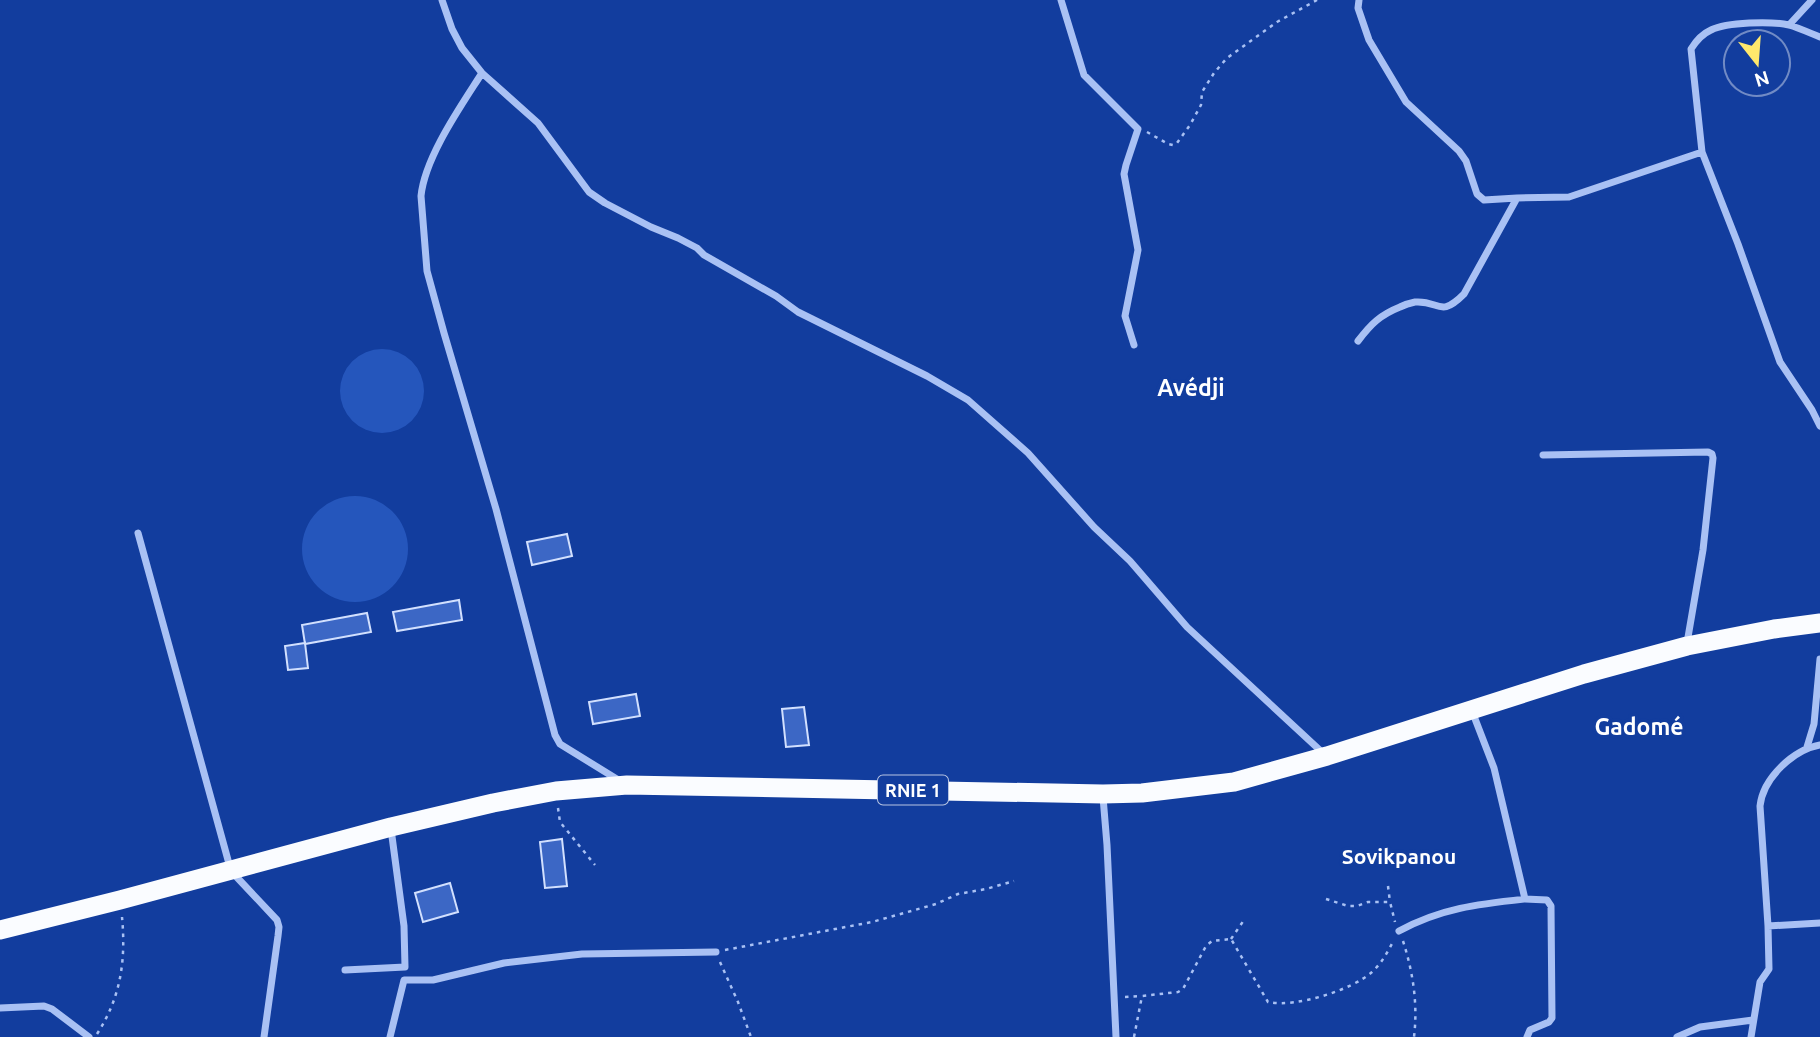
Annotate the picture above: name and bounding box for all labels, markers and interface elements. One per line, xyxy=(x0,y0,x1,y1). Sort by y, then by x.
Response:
north arrow xyxy=(1722,28,1792,98)
text: N xyxy=(1752,67,1772,92)
district label: Avédji xyxy=(1157,375,1225,400)
district label: Gadomé xyxy=(1594,714,1684,739)
road number: RNIE 1 xyxy=(878,776,948,804)
district label: Sovikpanou xyxy=(1342,844,1456,868)

